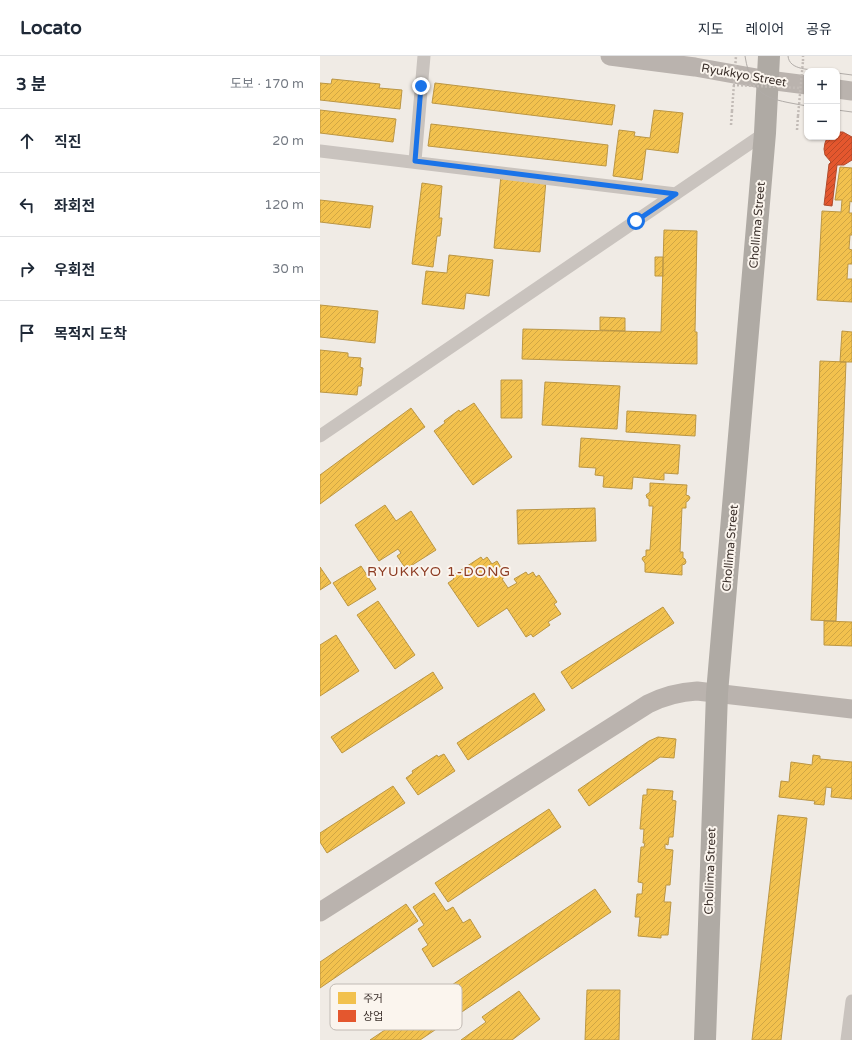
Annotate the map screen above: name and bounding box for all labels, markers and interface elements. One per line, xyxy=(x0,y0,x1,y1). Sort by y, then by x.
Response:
text: Locato xyxy=(20,17,82,39)
text: 지도 xyxy=(698,21,724,38)
text: 레이어 xyxy=(746,21,784,38)
text: 공유 xyxy=(806,21,832,38)
street label: Ryukkyo Street xyxy=(700,61,788,89)
map controls xyxy=(804,68,840,140)
button: + xyxy=(804,68,840,104)
text: 3 분 xyxy=(16,74,47,95)
text: 도보 · 170 m xyxy=(230,76,304,92)
route end xyxy=(412,77,430,95)
button: − xyxy=(804,104,840,140)
icon: ahead xyxy=(16,130,38,152)
text: 직진 xyxy=(54,133,82,151)
text: 20 m xyxy=(272,133,304,149)
street label: Chollima Street xyxy=(746,181,768,269)
icon: left xyxy=(16,194,38,216)
text: 좌회전 xyxy=(54,197,95,215)
text: 120 m xyxy=(264,197,304,213)
route start xyxy=(627,212,645,230)
icon: right xyxy=(16,258,38,280)
text: 우회전 xyxy=(54,261,95,279)
text: 30 m xyxy=(272,261,304,277)
icon: arrive xyxy=(16,322,38,344)
text: 목적지 도착 xyxy=(54,325,127,343)
street label: Chollima Street xyxy=(719,504,741,592)
district label: RYUKKYO 1-DONG xyxy=(367,563,511,580)
street label: Chollima Street xyxy=(701,827,719,915)
legend xyxy=(330,984,462,1030)
text: 주거 xyxy=(363,992,383,1005)
text: 상업 xyxy=(363,1010,383,1023)

